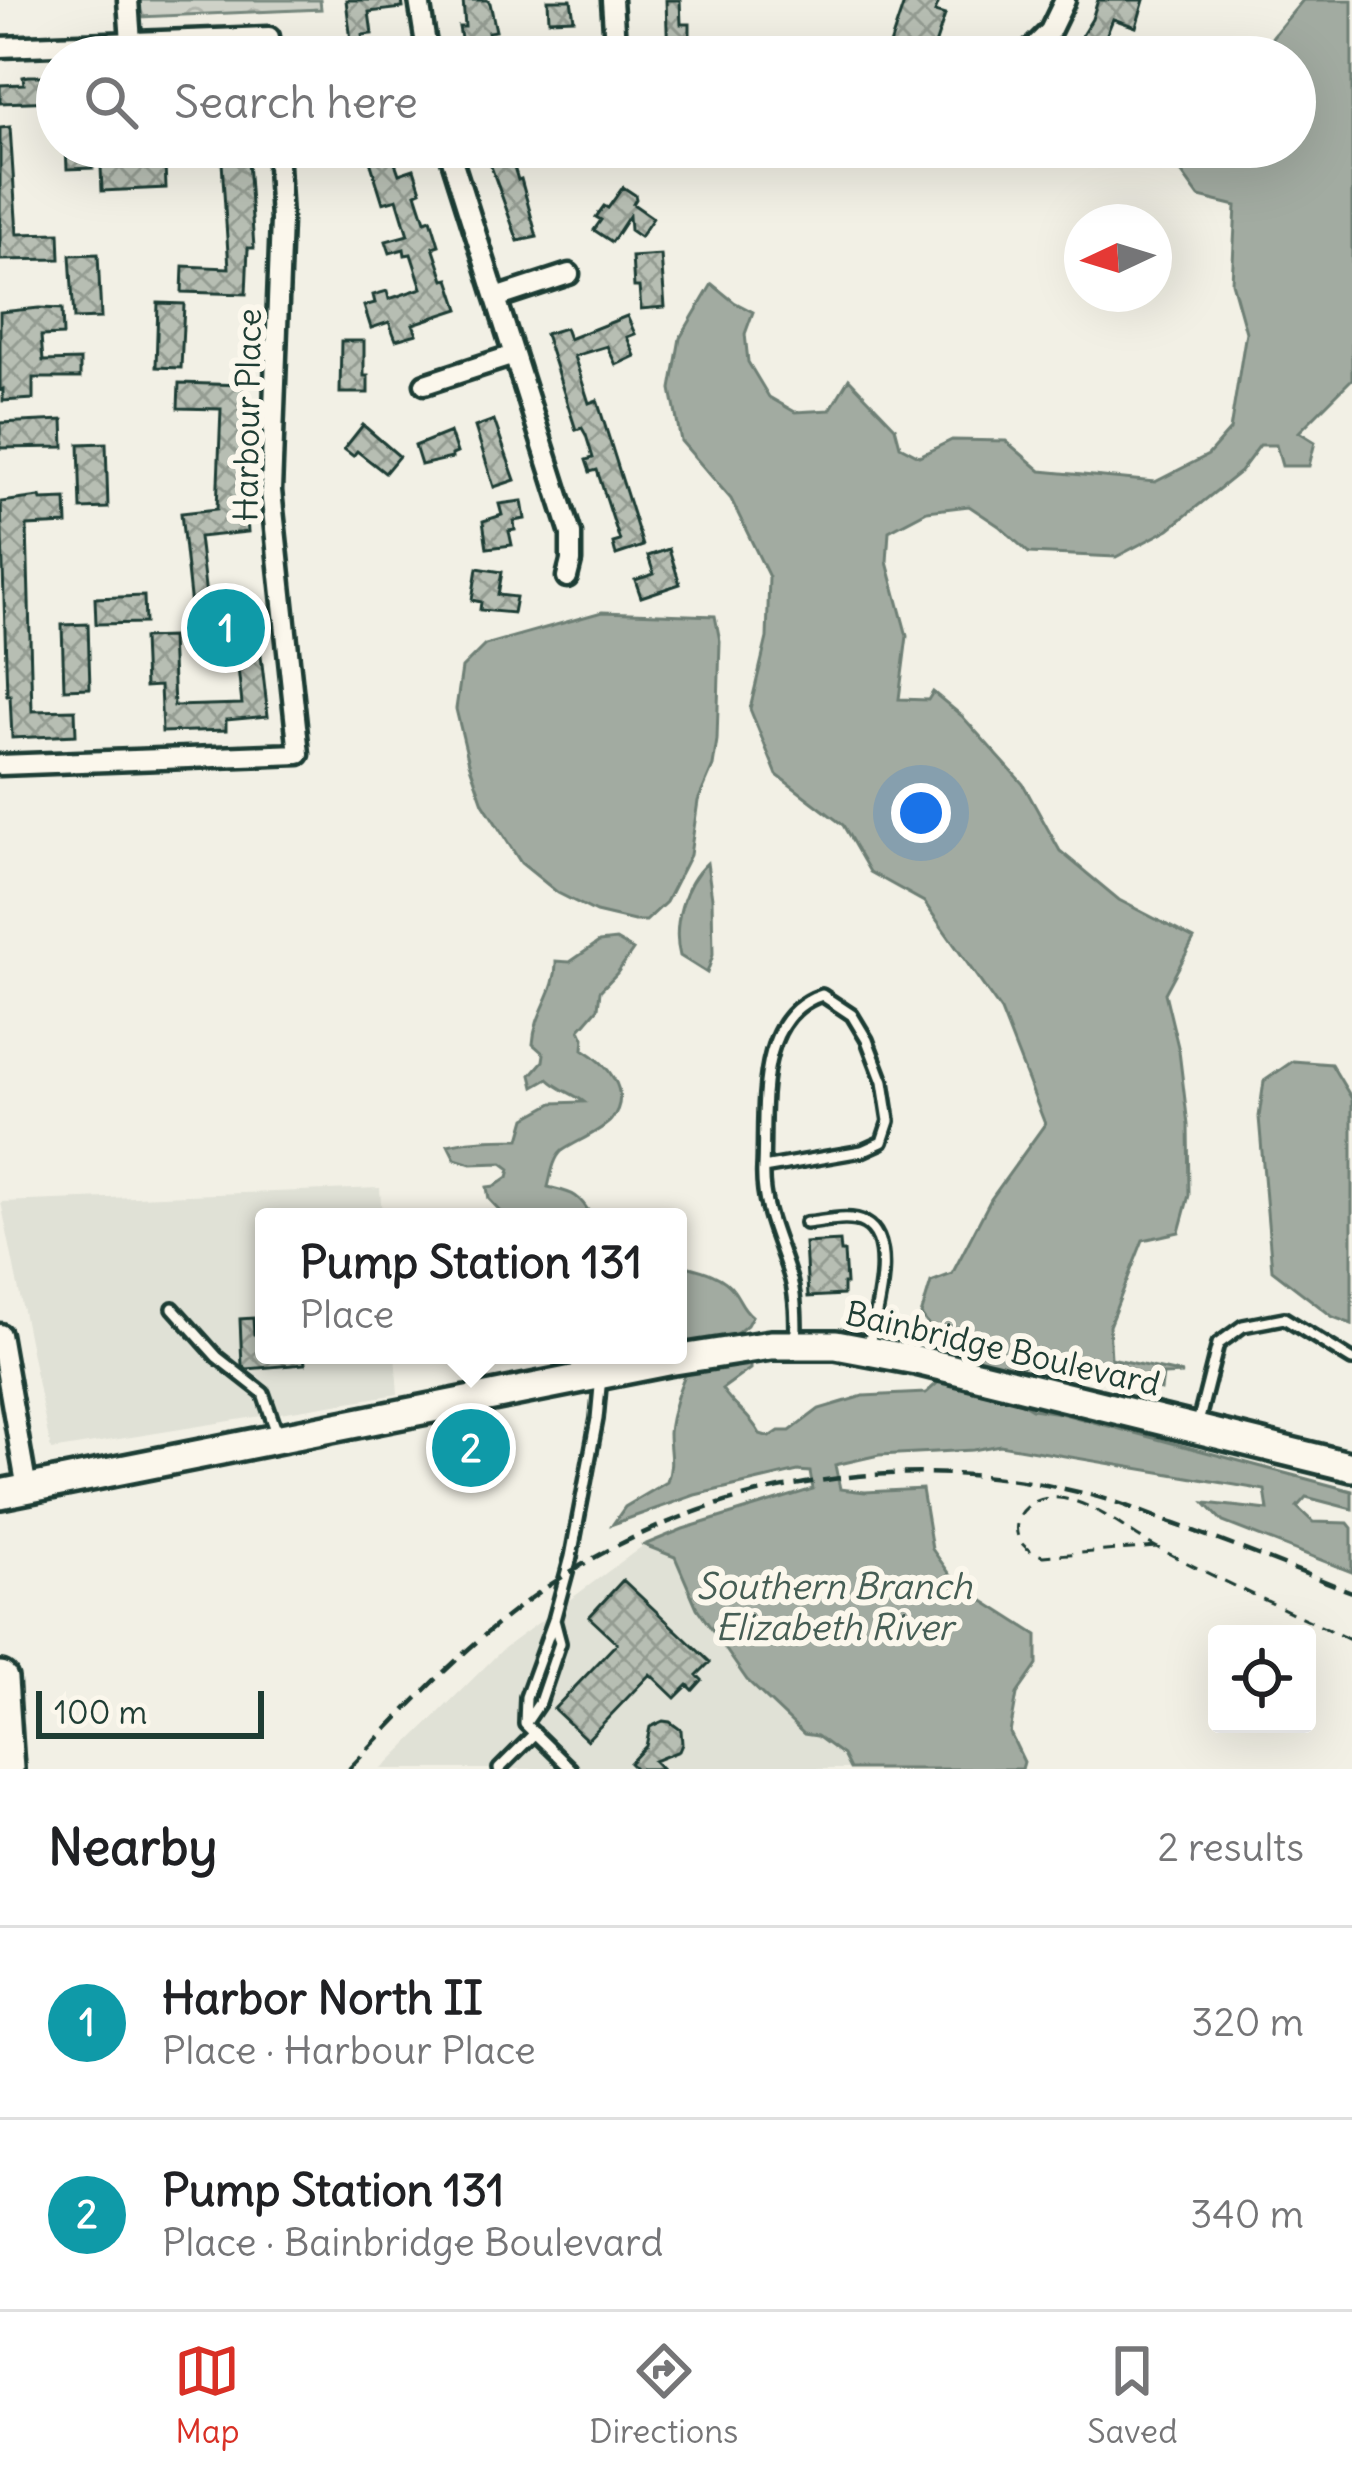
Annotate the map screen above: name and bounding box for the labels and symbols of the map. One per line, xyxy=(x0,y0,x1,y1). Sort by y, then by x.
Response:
north arrow xyxy=(1064,204,1172,312)
street label: Harbour Place xyxy=(224,308,270,522)
pin: 1 xyxy=(187,583,265,673)
your location xyxy=(891,783,951,843)
street label: Bainbridge Boulevard xyxy=(842,1291,1164,1405)
pin: 2 xyxy=(432,1403,510,1493)
water label: Southern Branch Elizabeth River xyxy=(696,1564,973,1650)
scale bar xyxy=(36,1685,264,1738)

